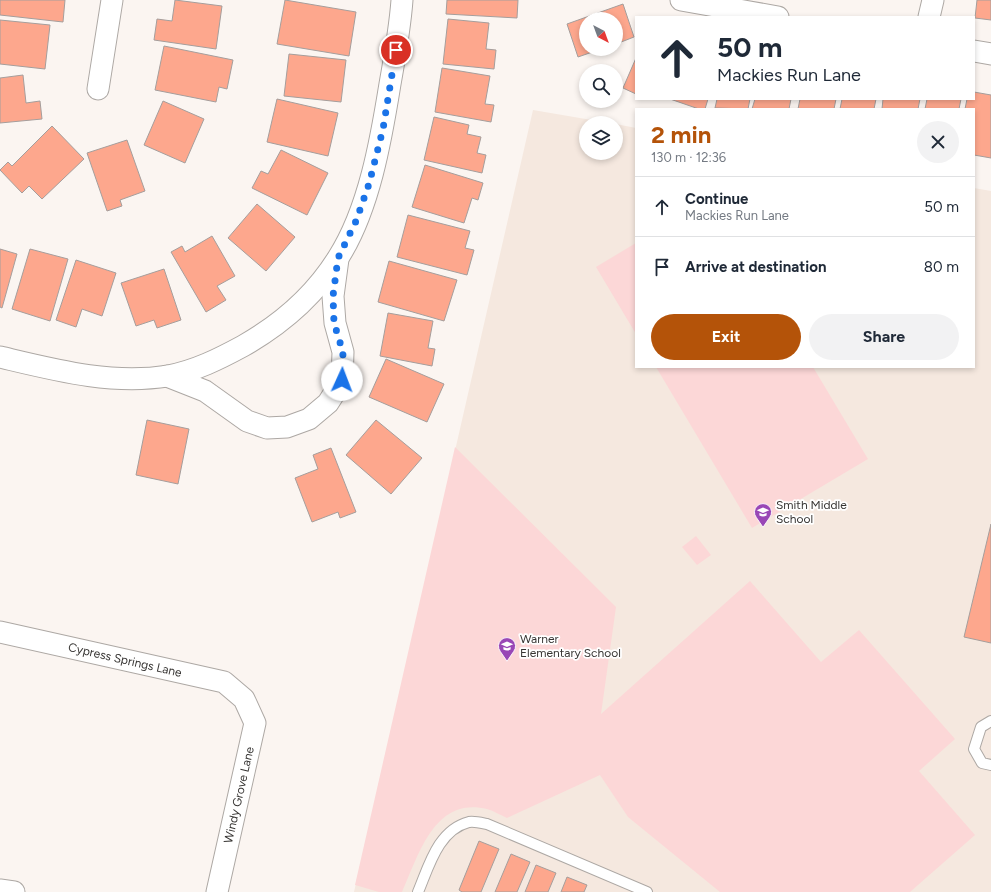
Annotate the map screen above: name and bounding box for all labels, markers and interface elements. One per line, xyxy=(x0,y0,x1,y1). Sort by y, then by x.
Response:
north arrow xyxy=(579,12,623,56)
map controls xyxy=(579,12,623,160)
text: 50 m xyxy=(717,30,783,64)
icon: ahead xyxy=(651,32,703,84)
pin xyxy=(379,33,413,67)
icon: arrive xyxy=(385,39,407,61)
button: search xyxy=(579,64,623,108)
text: Mackies Run Lane xyxy=(717,64,861,86)
button: layers xyxy=(579,116,623,160)
text: 2 min xyxy=(651,120,711,149)
button: close xyxy=(917,121,959,163)
text: 130 m · 12:36 xyxy=(651,150,726,165)
text: Continue xyxy=(685,190,748,208)
icon: ahead xyxy=(651,196,673,218)
text: 50 m xyxy=(924,198,959,216)
text: Mackies Run Lane xyxy=(685,208,789,223)
icon: arrive xyxy=(651,256,673,278)
text: Arrive at destination xyxy=(685,258,826,276)
text: 80 m xyxy=(924,258,959,276)
button: Exit xyxy=(651,314,801,360)
button: Share xyxy=(809,314,959,360)
position arrow xyxy=(321,359,363,401)
place label: Smith Middle School xyxy=(776,498,847,526)
school or university icon: Smith Middle School xyxy=(753,502,773,527)
place label: Warner Elementary School xyxy=(520,632,621,660)
school or university icon: Warner Elementary School xyxy=(497,636,517,661)
street label: Cypress Springs Lane xyxy=(67,640,184,680)
street label: Windy Grove Lane xyxy=(221,745,257,845)

